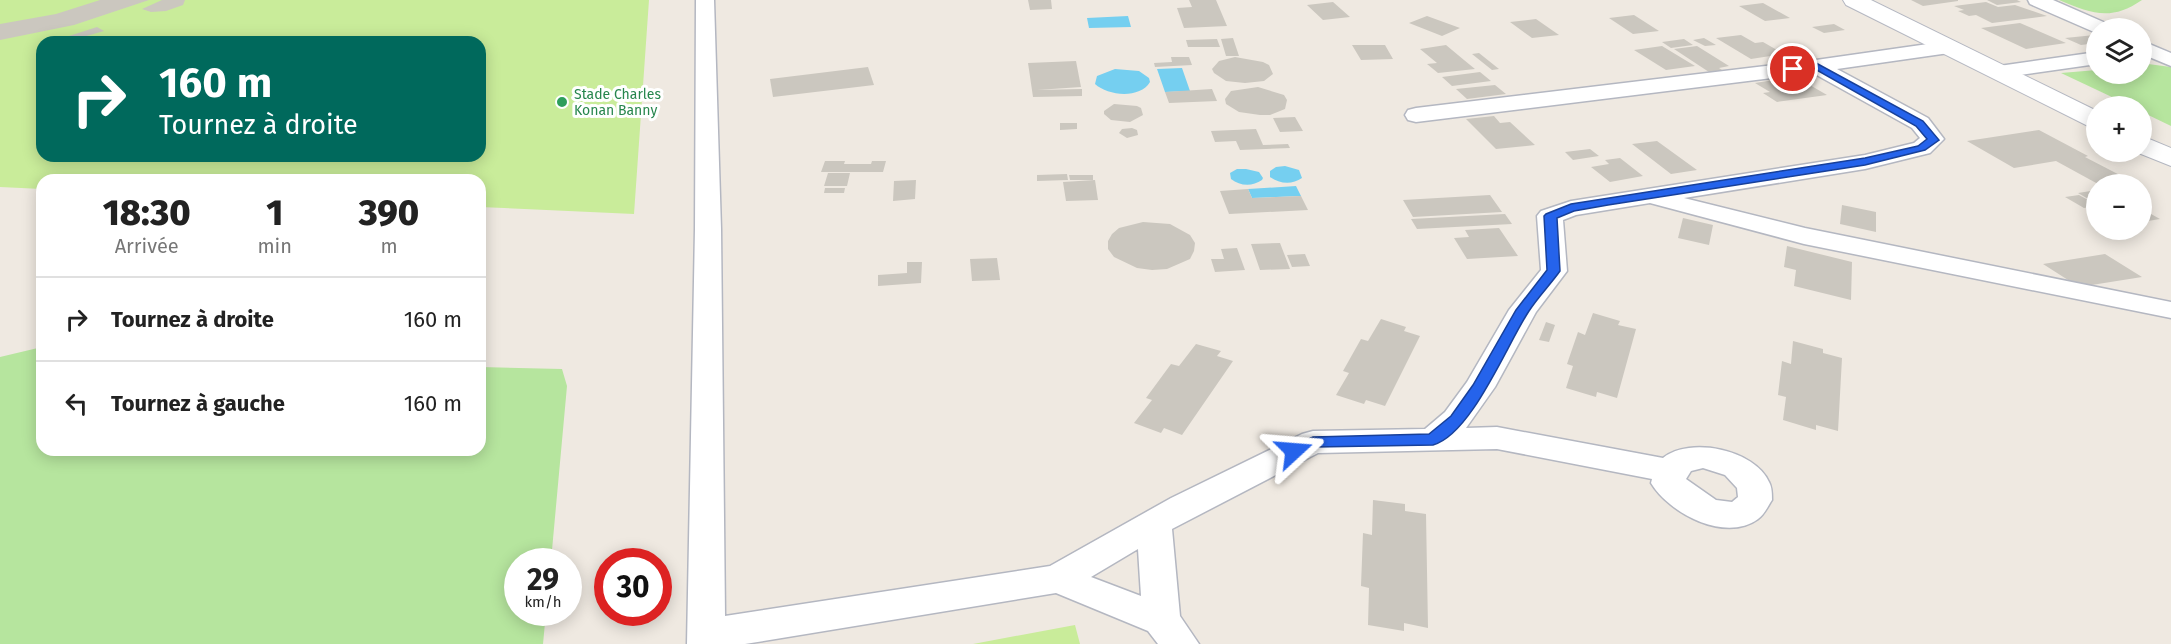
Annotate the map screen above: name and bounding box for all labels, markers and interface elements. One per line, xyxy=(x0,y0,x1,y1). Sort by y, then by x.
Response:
map controls xyxy=(2086,18,2152,240)
button: layers xyxy=(2086,18,2152,84)
pin xyxy=(1767,43,1818,94)
icon: arrive xyxy=(1776,52,1809,85)
text: 160 m xyxy=(159,58,272,108)
icon: right xyxy=(60,60,138,138)
place label: Stade Charles Konan Banny xyxy=(574,86,661,119)
marker: Stade Charles Konan Banny xyxy=(555,95,569,109)
button: + xyxy=(2086,96,2152,162)
text: Tournez à droite xyxy=(159,109,358,141)
button: − xyxy=(2086,174,2152,240)
text: 18:30 xyxy=(103,191,191,235)
text: 1 xyxy=(266,191,283,235)
text: 390 xyxy=(359,191,419,235)
text: Arrivée xyxy=(115,234,179,258)
text: min xyxy=(257,234,292,258)
text: m xyxy=(380,234,398,258)
icon: right xyxy=(60,303,93,336)
text: Tournez à droite xyxy=(111,306,274,333)
text: 160 m xyxy=(404,306,462,333)
icon: left xyxy=(60,387,93,420)
text: Tournez à gauche xyxy=(111,390,285,417)
text: 160 m xyxy=(404,390,462,417)
position arrow xyxy=(1262,419,1326,483)
speed limit sign: 30 xyxy=(594,548,672,626)
text: 29 xyxy=(527,562,559,598)
text: km/h xyxy=(524,593,562,611)

